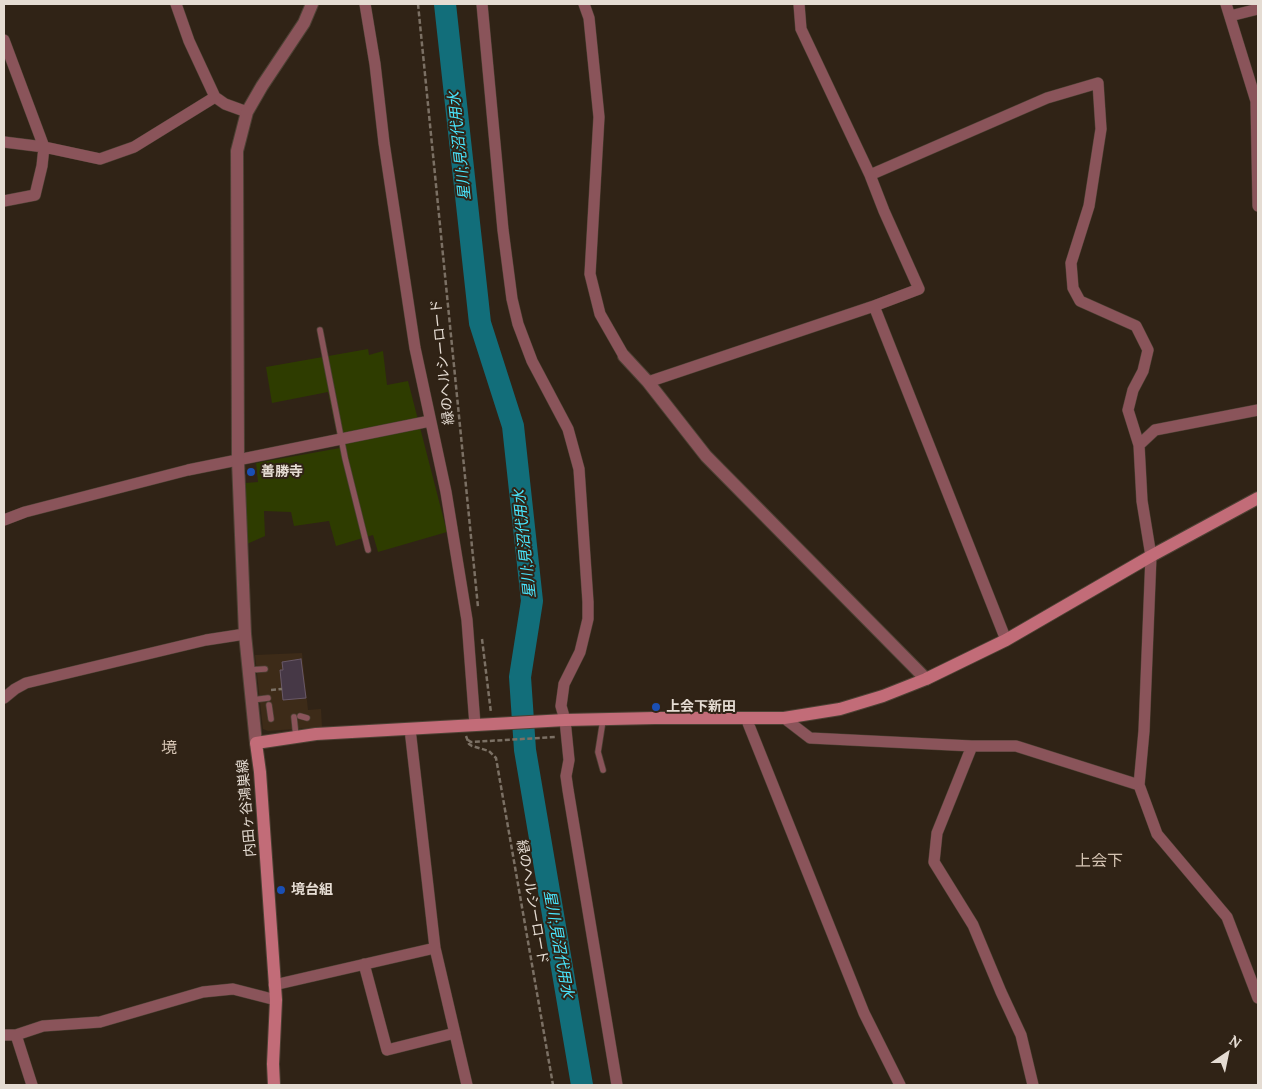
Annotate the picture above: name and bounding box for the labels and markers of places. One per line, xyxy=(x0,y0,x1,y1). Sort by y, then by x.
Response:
place label: 善勝寺 xyxy=(261,464,303,480)
marker: 善勝寺 xyxy=(245,466,257,478)
place label: 上会下新田 xyxy=(666,699,736,715)
marker: 上会下新田 xyxy=(650,701,662,713)
place label: 境台組 xyxy=(291,882,333,898)
marker: 境台組 xyxy=(275,884,287,896)

